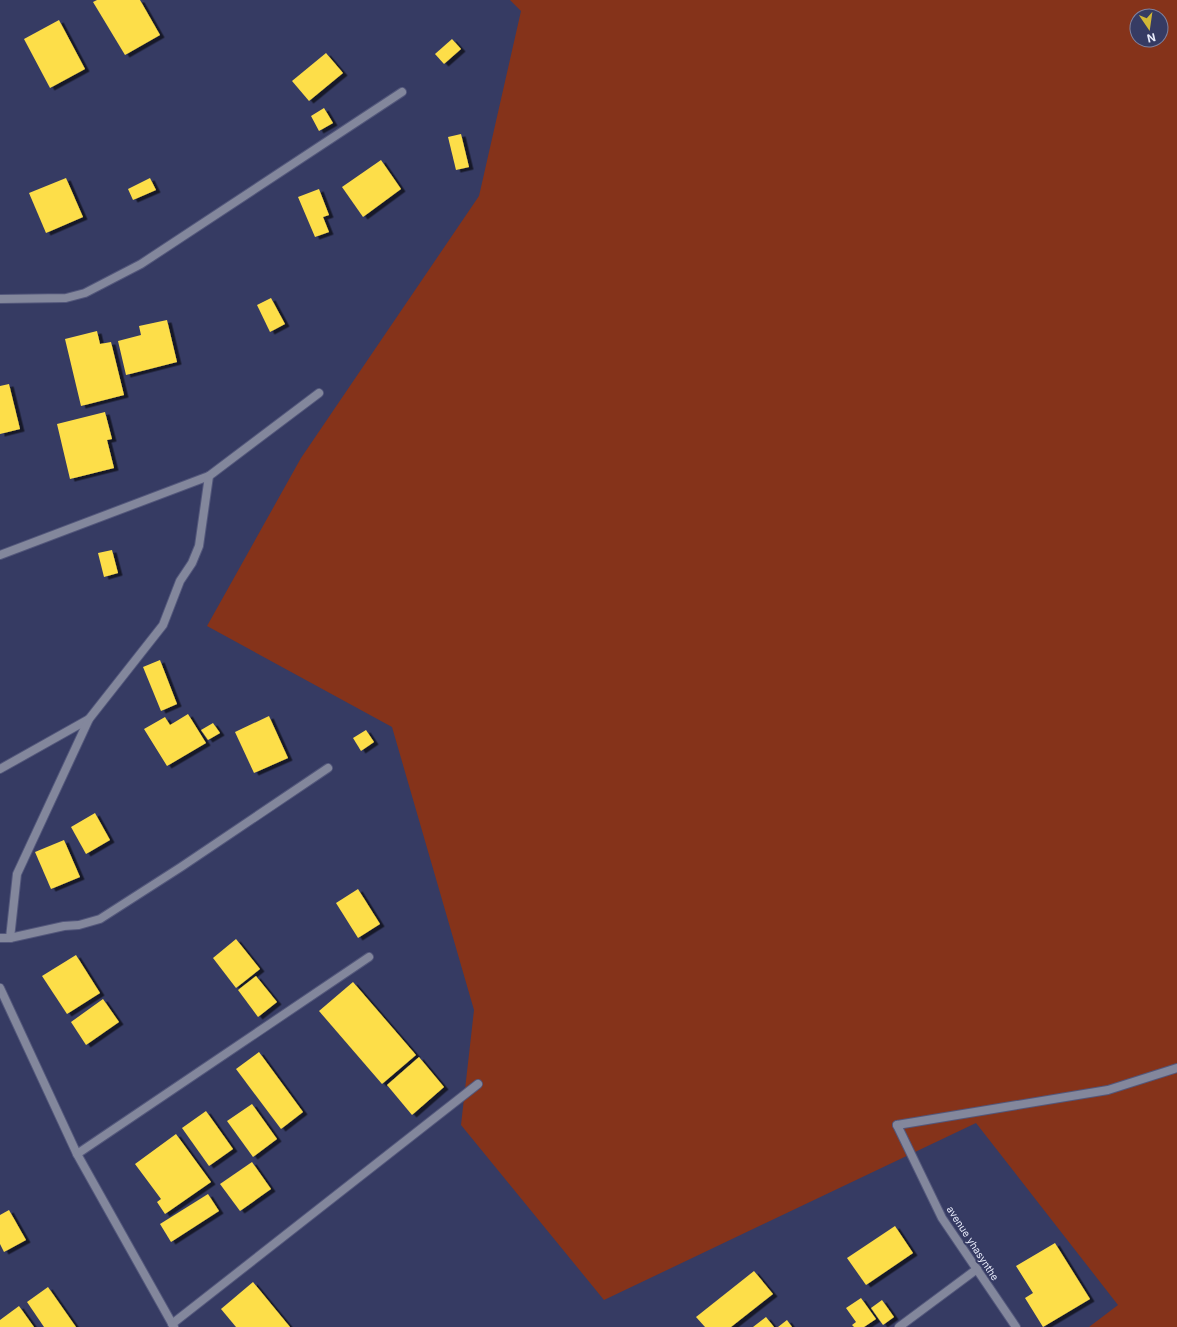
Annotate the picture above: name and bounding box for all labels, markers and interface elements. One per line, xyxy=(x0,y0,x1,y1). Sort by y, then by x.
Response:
north arrow xyxy=(1129,8,1169,48)
text: N xyxy=(1146,30,1157,46)
street label: avenue yhasynthe xyxy=(944,1204,1002,1283)

